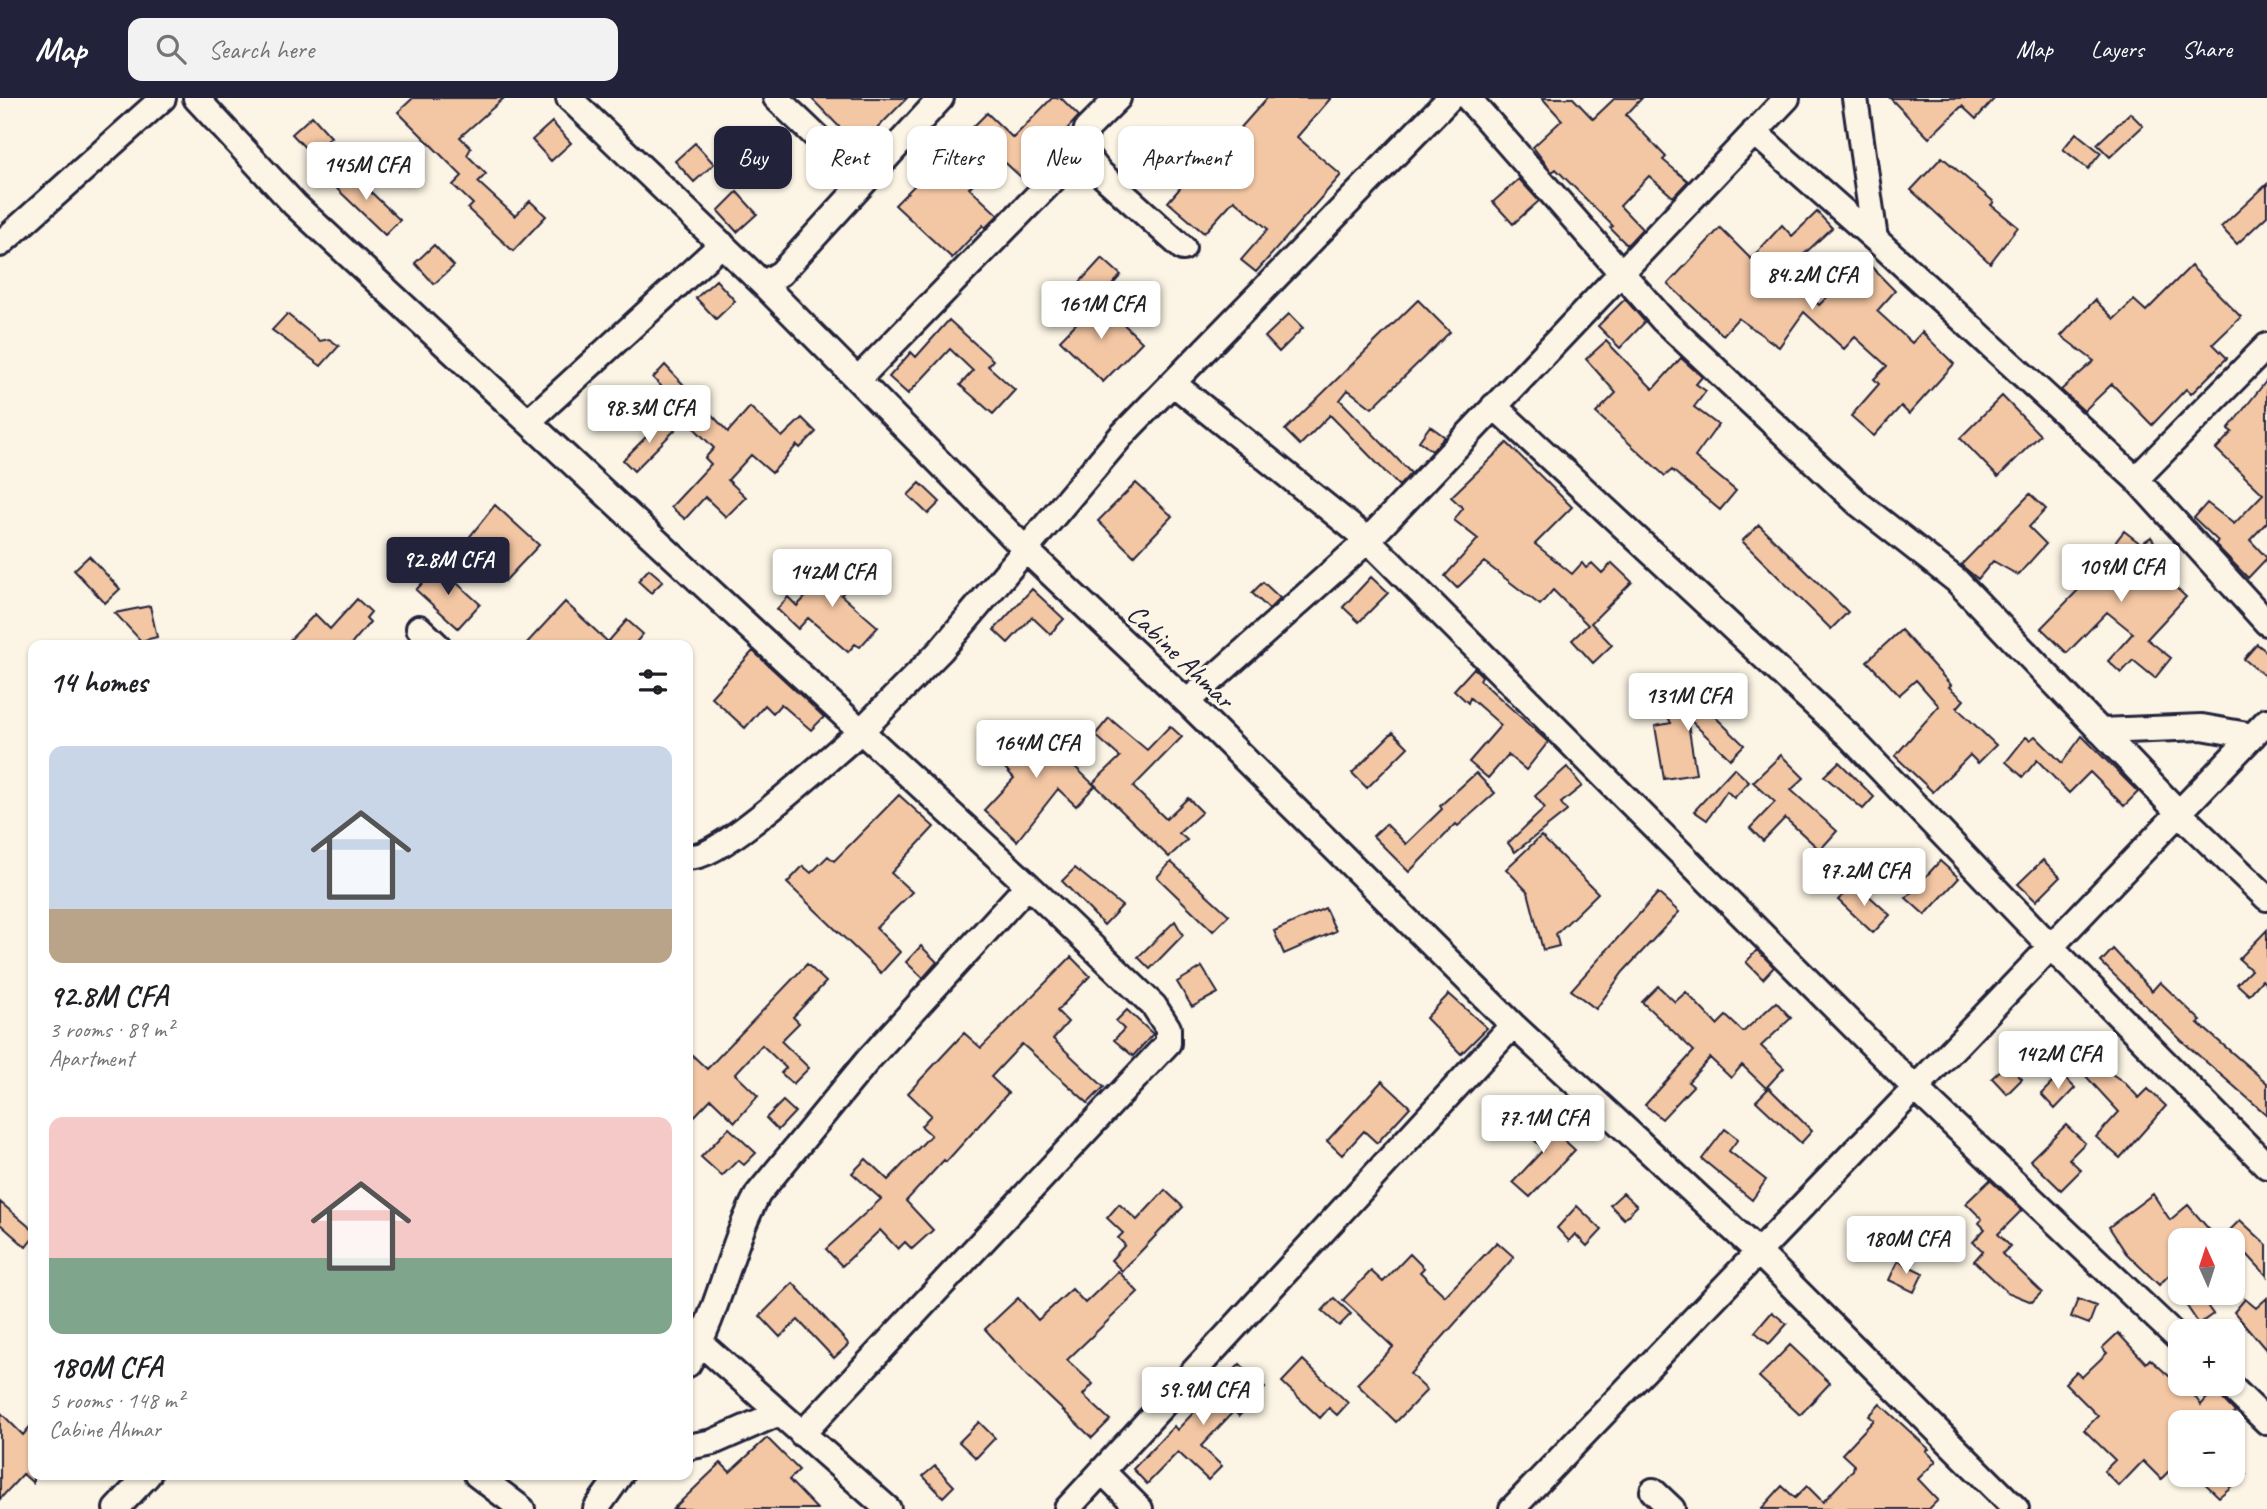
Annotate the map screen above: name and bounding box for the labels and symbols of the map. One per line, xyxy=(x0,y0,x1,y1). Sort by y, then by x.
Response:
pin: 145M CFA xyxy=(294,142,438,202)
pin: 84.2M CFA xyxy=(1732,252,1892,312)
pin: 161M CFA xyxy=(1029,282,1173,341)
pin: 98.3M CFA xyxy=(569,386,729,445)
pin: 92.8M CFA xyxy=(368,538,528,597)
pin: 109M CFA xyxy=(2049,545,2193,604)
pin: 142M CFA xyxy=(760,550,904,609)
street label: Cabine Ahmar xyxy=(1120,596,1243,717)
pin: 131M CFA xyxy=(1616,674,1760,733)
pin: 164M CFA xyxy=(964,720,1108,780)
pin: 97.2M CFA xyxy=(1784,848,1944,908)
pin: 142M CFA xyxy=(1986,1032,2130,1091)
pin: 77.1M CFA xyxy=(1463,1096,1623,1155)
pin: 180M CFA xyxy=(1834,1216,1978,1276)
north arrow xyxy=(2168,1228,2245,1306)
pin: 59.9M CFA xyxy=(1123,1368,1283,1427)

